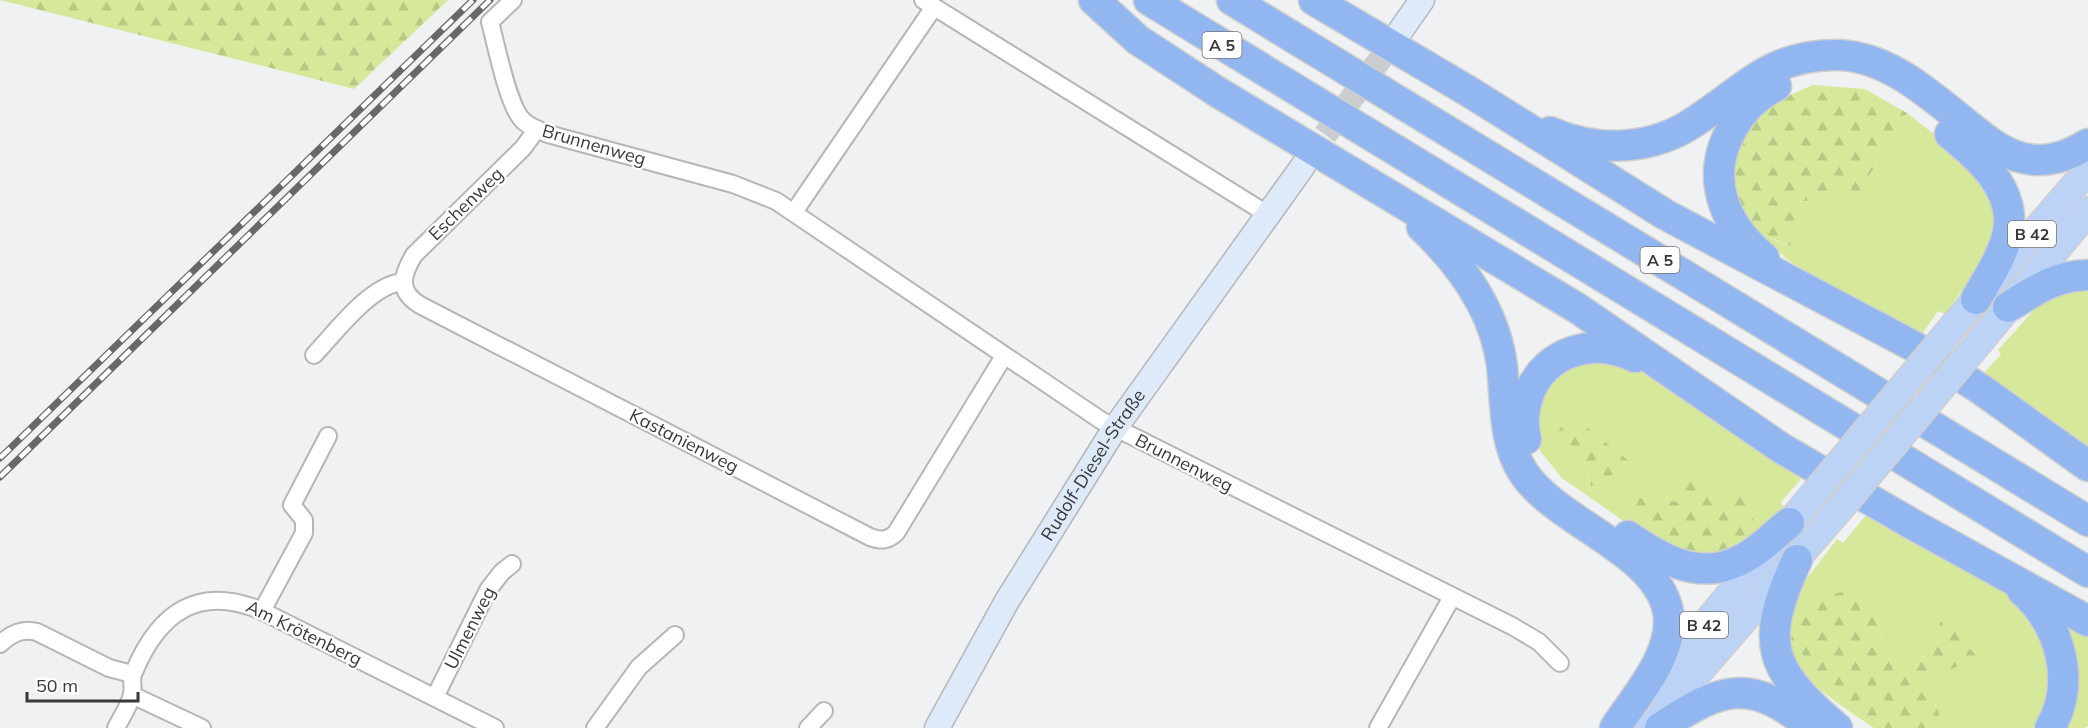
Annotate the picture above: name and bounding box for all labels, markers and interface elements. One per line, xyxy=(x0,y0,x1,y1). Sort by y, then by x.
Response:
road number: A 5 xyxy=(1202,32,1242,58)
street label: Brunnenweg xyxy=(540,119,649,170)
street label: Eschenweg xyxy=(423,162,508,245)
road number: B 42 xyxy=(2008,221,2056,247)
road number: A 5 xyxy=(1640,247,1680,273)
street label: Rudolf-Diesel-Straße xyxy=(1036,384,1150,545)
street label: Kastanienweg xyxy=(626,403,743,478)
street label: Brunnenweg xyxy=(1131,428,1237,497)
street label: Ulmenweg xyxy=(439,583,500,673)
street label: Am Krötenberg xyxy=(242,595,366,671)
road number: B 42 xyxy=(1680,612,1728,638)
scale bar xyxy=(27,665,138,703)
text: 50 m xyxy=(36,674,78,697)

